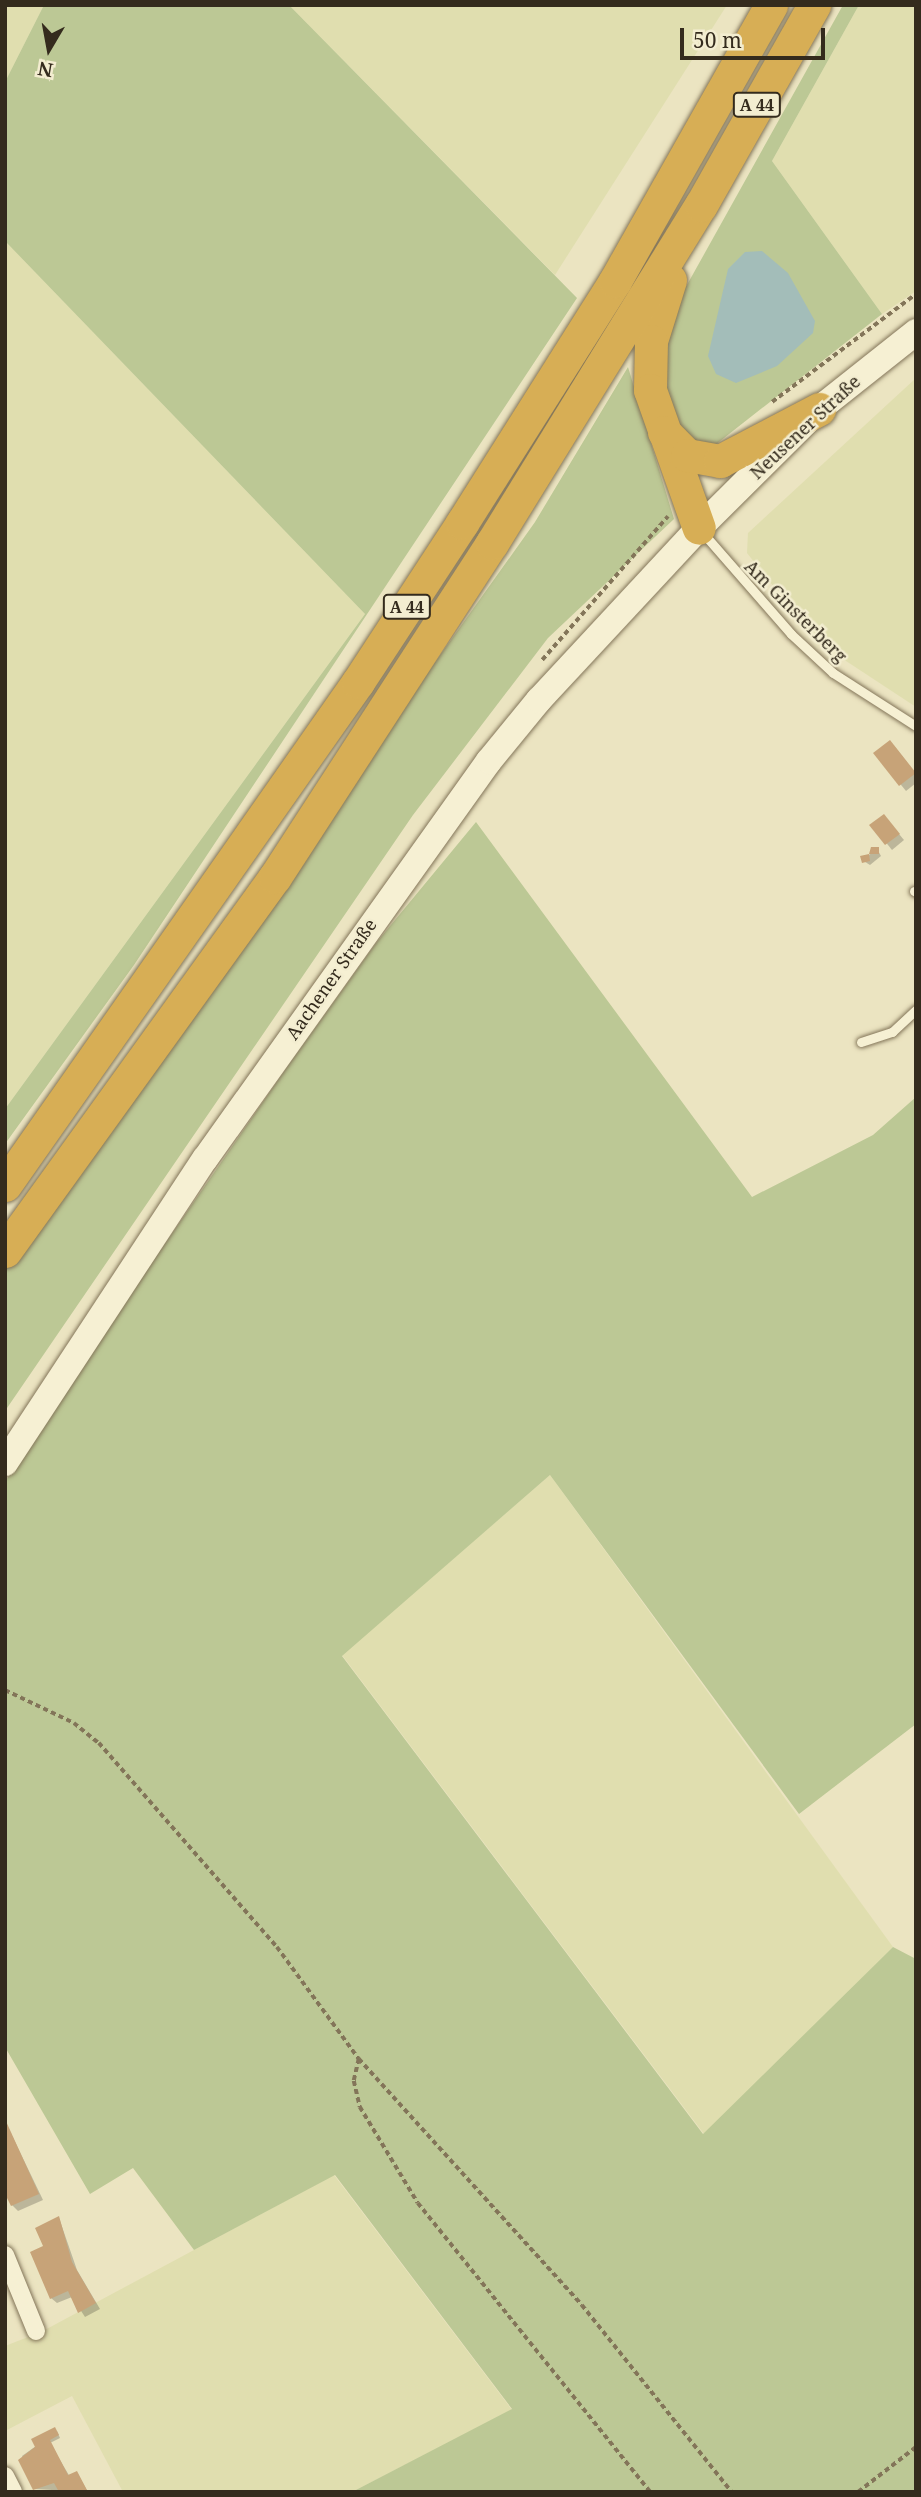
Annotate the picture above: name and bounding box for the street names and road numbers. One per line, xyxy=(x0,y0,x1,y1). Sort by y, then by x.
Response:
road number: A 44 xyxy=(732,92,782,118)
street label: Neusener Straße xyxy=(745,370,865,484)
street label: Am Ginsterberg xyxy=(740,555,852,667)
road number: A 44 xyxy=(382,594,432,620)
street label: Aachener Straße xyxy=(281,914,381,1044)

